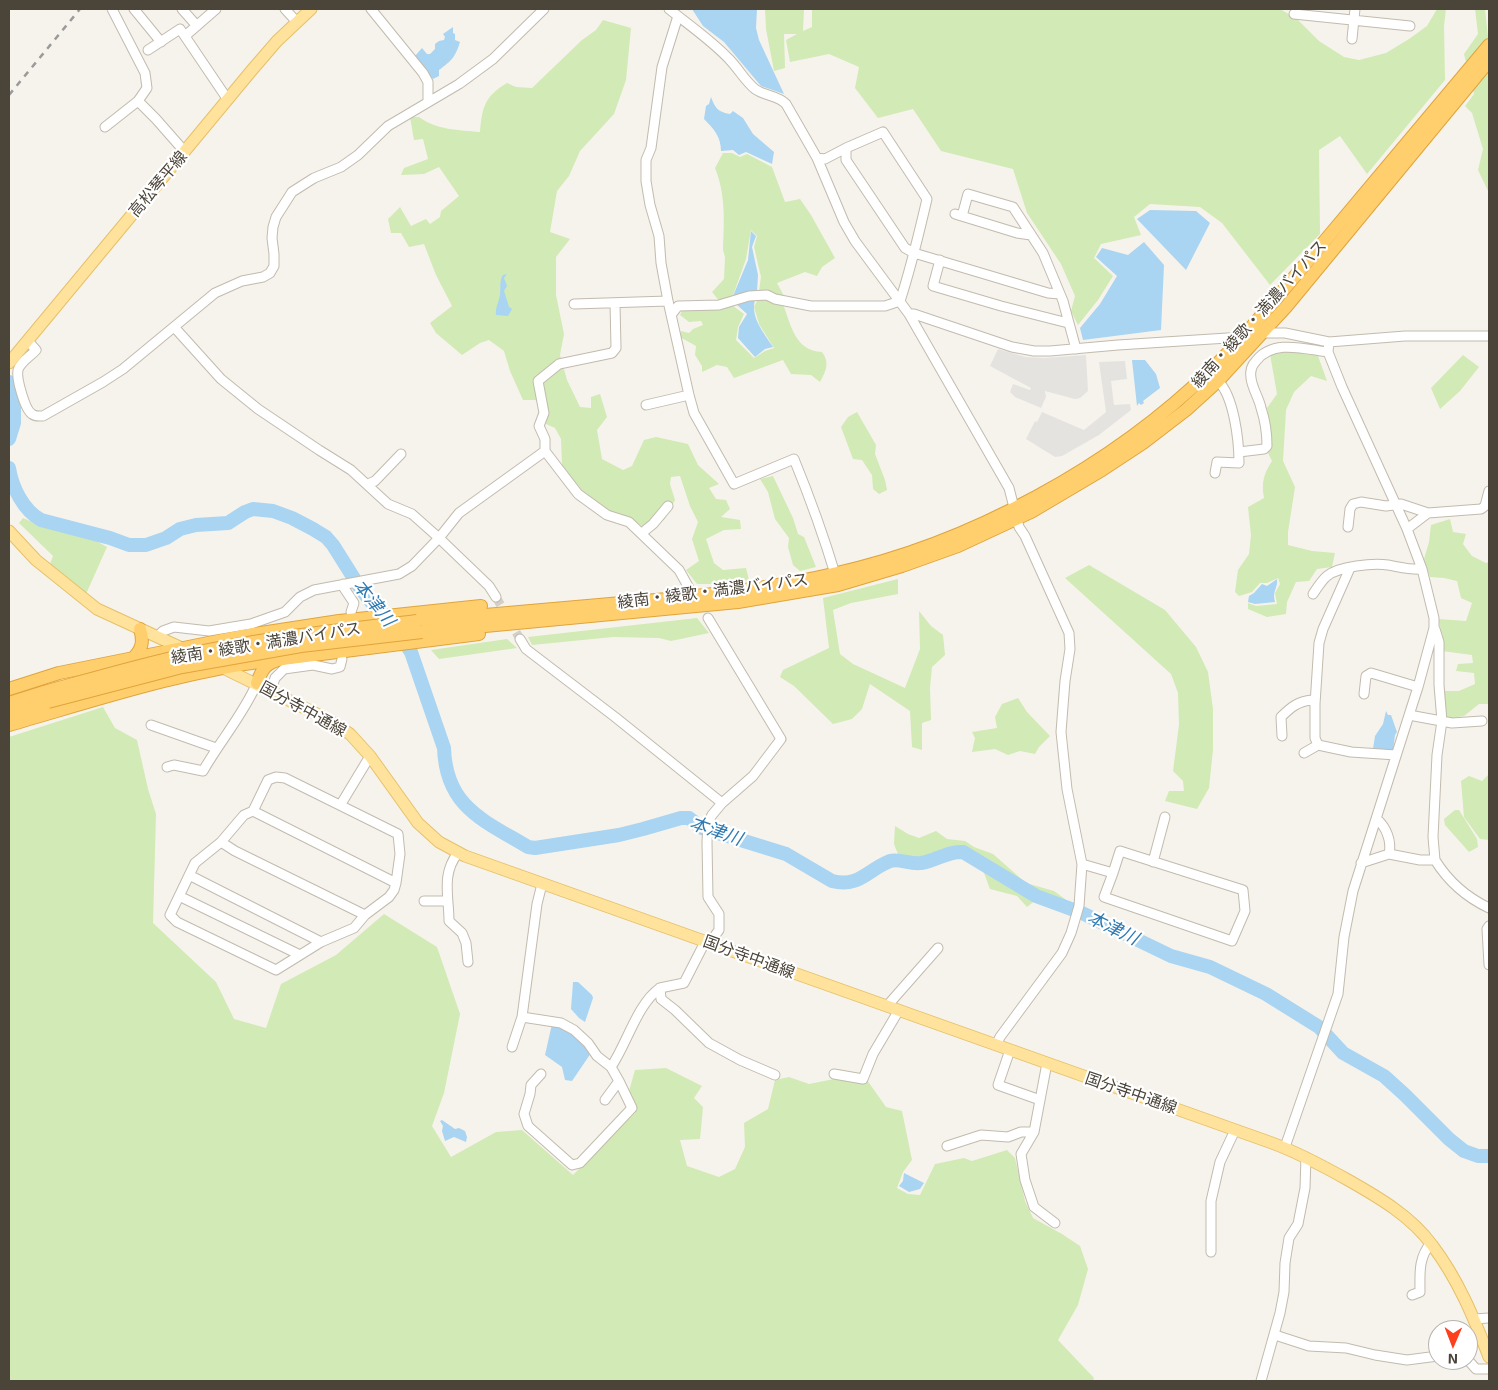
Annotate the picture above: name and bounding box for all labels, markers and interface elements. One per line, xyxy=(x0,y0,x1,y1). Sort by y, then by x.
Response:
street label: 高松琴平線 xyxy=(125,147,191,221)
street label: 綾南・綾歌・満濃バイパス xyxy=(1188,236,1330,392)
street label: 綾南・綾歌・満濃バイパス xyxy=(617,570,809,612)
water label: 本津川 xyxy=(349,575,399,631)
street label: 綾南・綾歌・満濃バイパス xyxy=(170,619,362,667)
street label: 国分寺中通線 xyxy=(256,677,350,741)
water label: 本津川 xyxy=(687,812,745,850)
water label: 本津川 xyxy=(1084,906,1142,950)
street label: 国分寺中通線 xyxy=(701,932,797,982)
street label: 国分寺中通線 xyxy=(1082,1068,1180,1118)
north arrow xyxy=(1428,1320,1478,1370)
text: N xyxy=(1448,1351,1458,1368)

